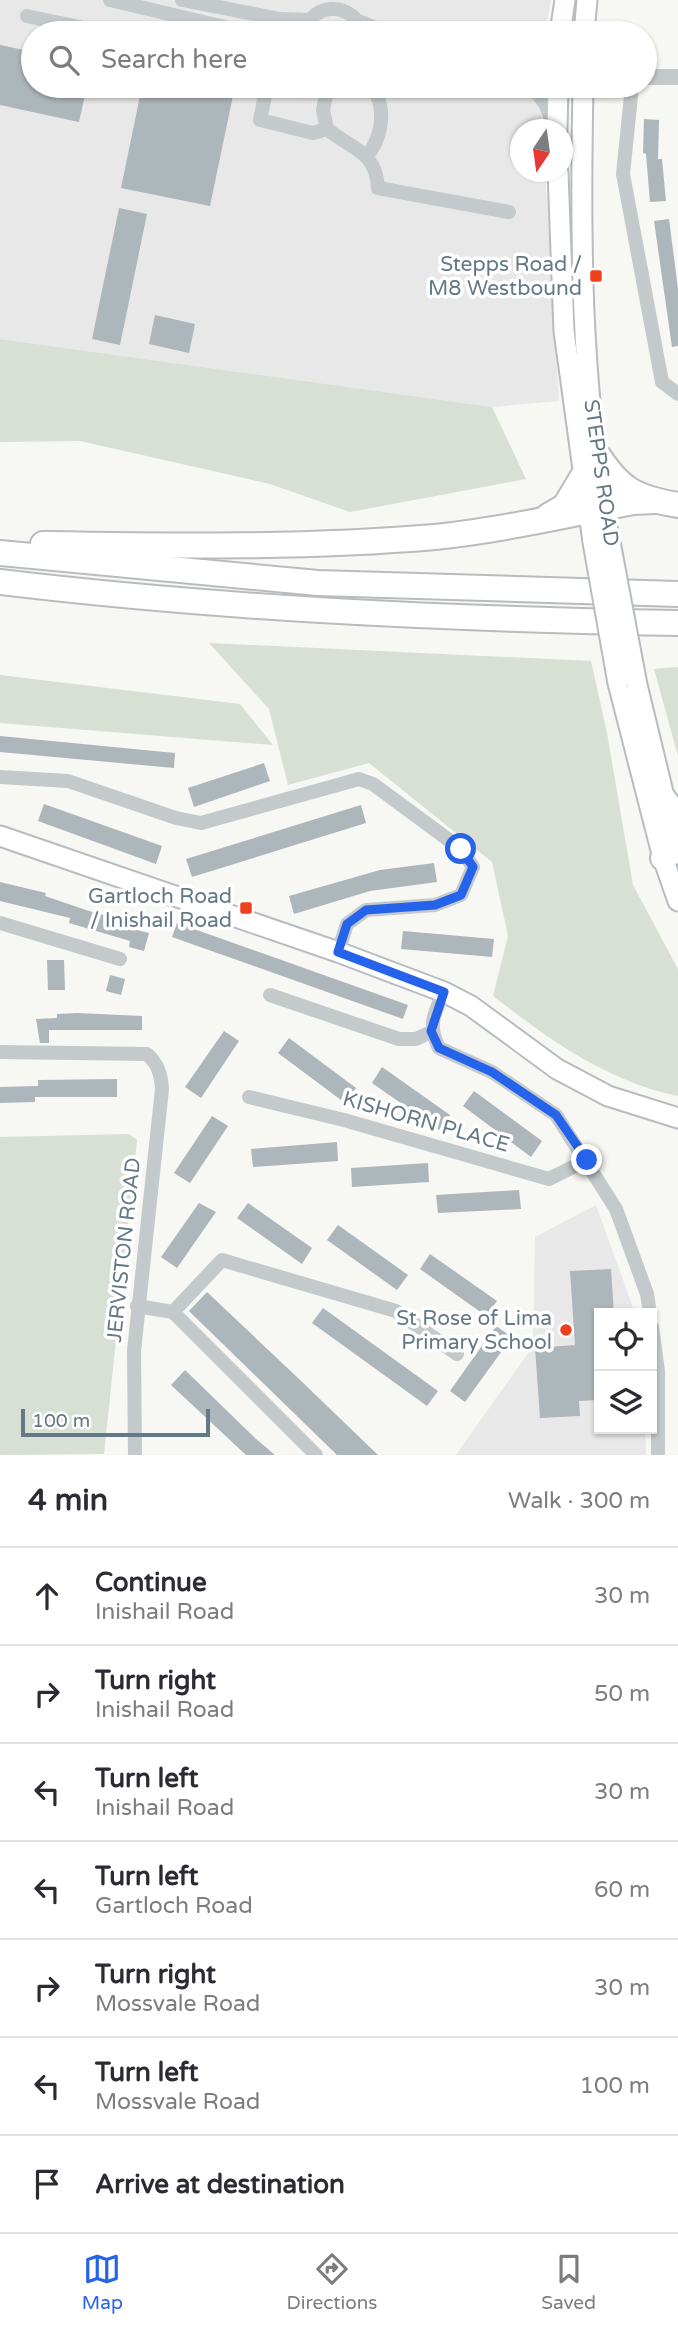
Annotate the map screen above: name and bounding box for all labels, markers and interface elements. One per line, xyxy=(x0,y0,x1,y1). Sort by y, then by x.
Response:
search box xyxy=(21,21,657,98)
icon: search xyxy=(45,41,83,79)
text: Search here xyxy=(101,44,247,75)
north arrow xyxy=(510,119,573,182)
place label: Stepps Road / M8 Westbound xyxy=(428,252,582,301)
marker: Stepps Road / M8 Westbound xyxy=(588,268,604,284)
street label: STEPPS ROAD xyxy=(578,398,624,548)
route start xyxy=(445,833,476,864)
place label: Gartloch Road / Inishail Road xyxy=(88,884,232,933)
marker: Gartloch Road / Inishail Road xyxy=(238,900,254,916)
street label: KISHORN PLACE xyxy=(340,1086,512,1158)
route end xyxy=(571,1144,602,1175)
street label: JERVISTON ROAD xyxy=(102,1156,146,1344)
place label: St Rose of Lima Primary School xyxy=(396,1306,552,1355)
map controls xyxy=(594,1308,657,1434)
button: locate xyxy=(594,1308,657,1371)
marker: St Rose of Lima Primary School xyxy=(558,1322,574,1338)
button: layers xyxy=(594,1371,657,1434)
scale bar xyxy=(21,1406,210,1438)
text: 100 m xyxy=(32,1410,90,1432)
text: 4 min xyxy=(28,1482,108,1519)
text: Walk · 300 m xyxy=(508,1487,650,1515)
text: Continue xyxy=(95,1567,207,1598)
icon: ahead xyxy=(28,1577,66,1615)
text: 30 m xyxy=(594,1582,650,1610)
text: Inishail Road xyxy=(95,1598,234,1626)
text: Turn right xyxy=(95,1665,216,1696)
icon: right xyxy=(28,1675,66,1713)
text: 50 m xyxy=(594,1680,650,1708)
text: Inishail Road xyxy=(95,1696,234,1724)
text: Turn left xyxy=(95,1763,198,1794)
icon: left xyxy=(28,1773,66,1811)
text: 30 m xyxy=(594,1778,650,1806)
text: Inishail Road xyxy=(95,1794,234,1822)
text: Turn left xyxy=(95,1861,198,1892)
icon: left xyxy=(28,1871,66,1909)
text: 60 m xyxy=(594,1876,650,1904)
text: Gartloch Road xyxy=(95,1892,253,1920)
text: Turn right xyxy=(95,1959,216,1990)
icon: right xyxy=(28,1969,66,2007)
text: 30 m xyxy=(594,1974,650,2002)
text: Mossvale Road xyxy=(95,1990,260,2018)
text: Turn left xyxy=(95,2057,198,2088)
icon: left xyxy=(28,2067,66,2105)
text: 100 m xyxy=(580,2072,650,2100)
text: Mossvale Road xyxy=(95,2088,260,2116)
icon: arrive xyxy=(28,2165,66,2203)
text: Arrive at destination xyxy=(95,2169,345,2200)
tab: Map xyxy=(82,2250,123,2314)
tab: Directions xyxy=(287,2250,378,2314)
tab: Saved xyxy=(541,2250,596,2314)

